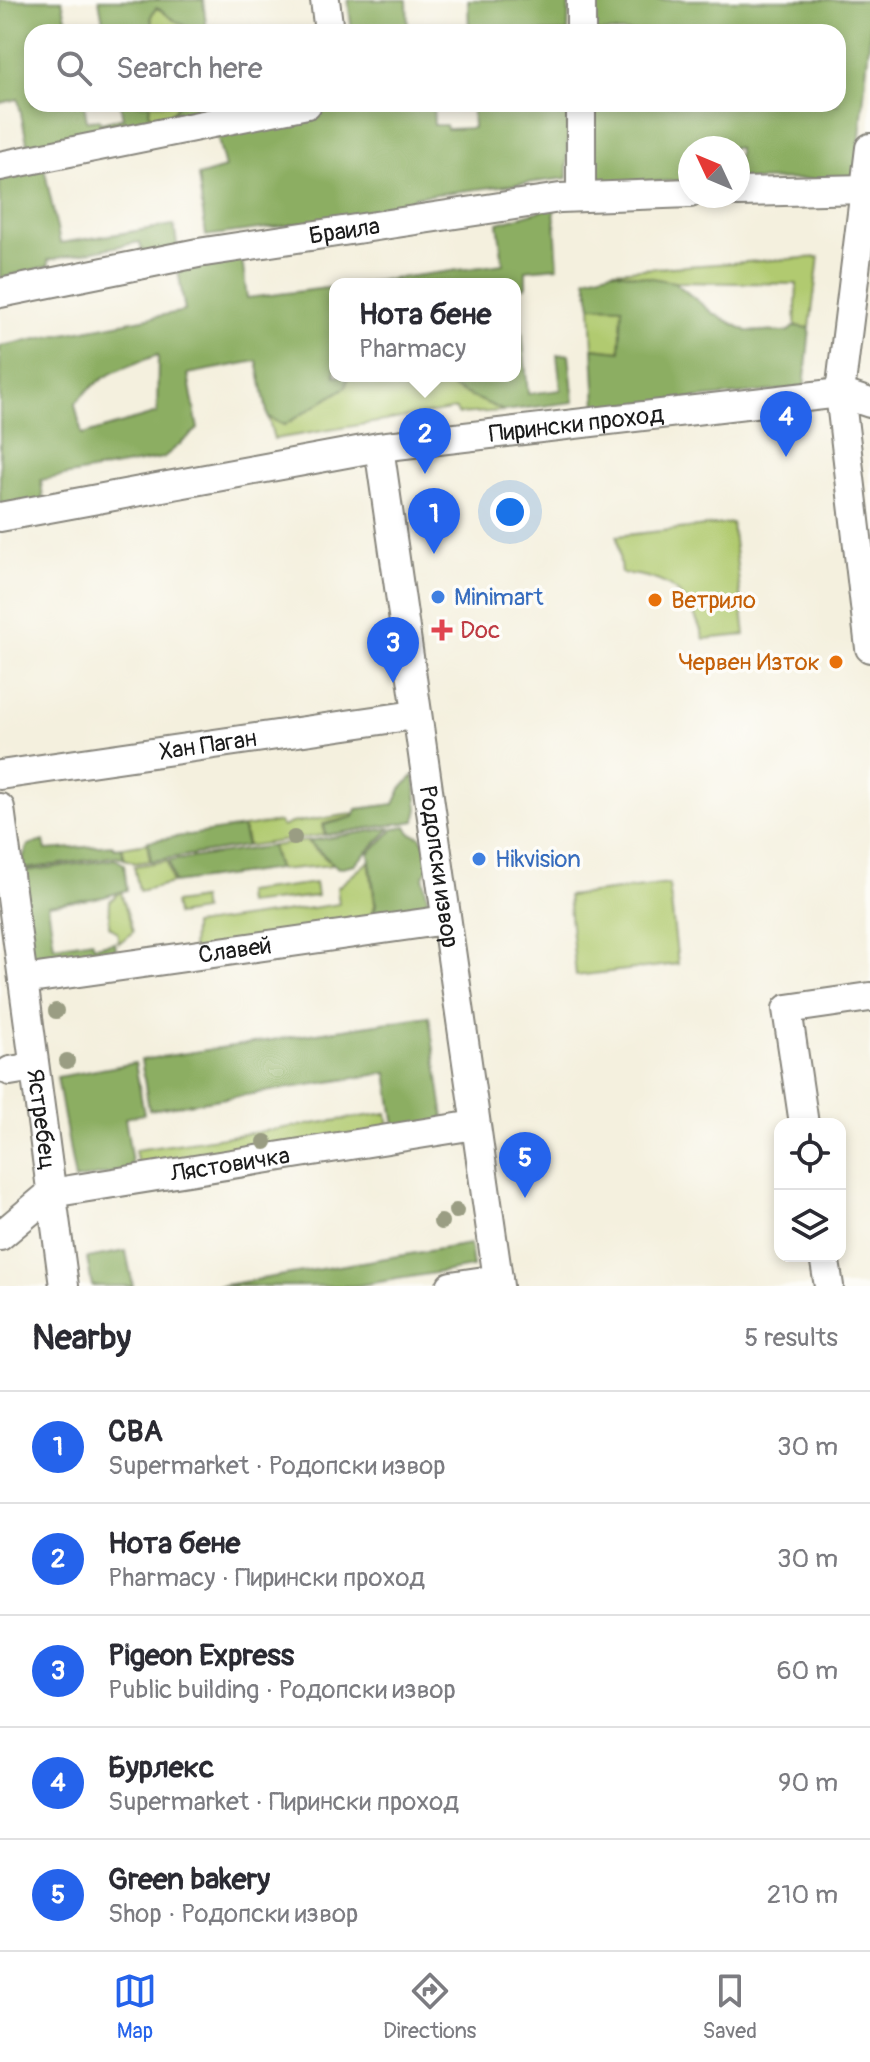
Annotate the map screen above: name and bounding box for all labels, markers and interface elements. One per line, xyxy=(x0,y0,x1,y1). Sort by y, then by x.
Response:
search box xyxy=(24,24,846,112)
icon: search xyxy=(52,46,96,90)
text: Search here xyxy=(116,50,263,87)
north arrow xyxy=(678,136,750,208)
street label: Браила xyxy=(307,211,382,250)
popup xyxy=(329,278,521,382)
text: Нота бене xyxy=(359,296,491,333)
text: Pharmacy xyxy=(359,333,466,365)
pin: 4 xyxy=(760,391,812,457)
street label: Пирински проход xyxy=(487,399,666,448)
pin: 2 xyxy=(399,408,451,474)
pin: 1 xyxy=(408,488,460,554)
your location xyxy=(490,492,530,532)
place label: Minimart xyxy=(454,583,544,612)
place label: Ветрило xyxy=(671,586,756,615)
marker: Minimart xyxy=(429,588,447,606)
marker: Ветрило xyxy=(646,591,664,609)
place label: Doc xyxy=(460,616,500,645)
pin: 3 xyxy=(367,617,419,683)
marker: Doc xyxy=(431,619,453,641)
place label: Червен Изток xyxy=(678,648,820,677)
marker: Червен Изток xyxy=(827,653,845,671)
street label: Хан Паган xyxy=(157,724,259,766)
street label: Родопски извор xyxy=(413,784,465,950)
place label: Hikvision xyxy=(495,845,581,874)
marker: Hikvision xyxy=(470,850,488,868)
street label: Славей xyxy=(196,930,273,969)
street label: Ястребец xyxy=(21,1067,63,1171)
map controls xyxy=(774,1118,846,1262)
button: locate xyxy=(774,1118,846,1190)
pin: 5 xyxy=(499,1132,551,1198)
street label: Лястовичка xyxy=(167,1140,292,1188)
button: layers xyxy=(774,1190,846,1262)
text: Nearby xyxy=(32,1317,131,1360)
text: 5 results xyxy=(744,1322,838,1354)
text: CBA xyxy=(108,1413,163,1450)
text: 1 xyxy=(53,1431,63,1463)
text: 30 m xyxy=(777,1431,838,1463)
text: Supermarket · Родопски извор xyxy=(108,1450,446,1482)
text: Нота бене xyxy=(108,1525,240,1562)
text: 2 xyxy=(51,1543,65,1575)
text: 30 m xyxy=(777,1543,838,1575)
text: Pharmacy · Пирински проход xyxy=(108,1562,425,1594)
text: Pigeon Express xyxy=(108,1637,294,1674)
text: 3 xyxy=(51,1655,65,1687)
text: 60 m xyxy=(776,1655,838,1687)
text: Public building · Родопски извор xyxy=(108,1674,456,1706)
text: Бурлекс xyxy=(108,1749,214,1786)
text: 4 xyxy=(50,1767,66,1799)
text: 90 m xyxy=(778,1767,838,1799)
text: Supermarket · Пирински проход xyxy=(108,1786,459,1818)
text: Green bakery xyxy=(108,1861,270,1898)
text: 5 xyxy=(51,1879,65,1911)
text: 210 m xyxy=(767,1879,838,1911)
text: Shop · Родопски извор xyxy=(108,1898,358,1930)
tab: Map xyxy=(113,1969,157,2045)
tab: Directions xyxy=(383,1969,476,2045)
tab: Saved xyxy=(702,1969,757,2045)

